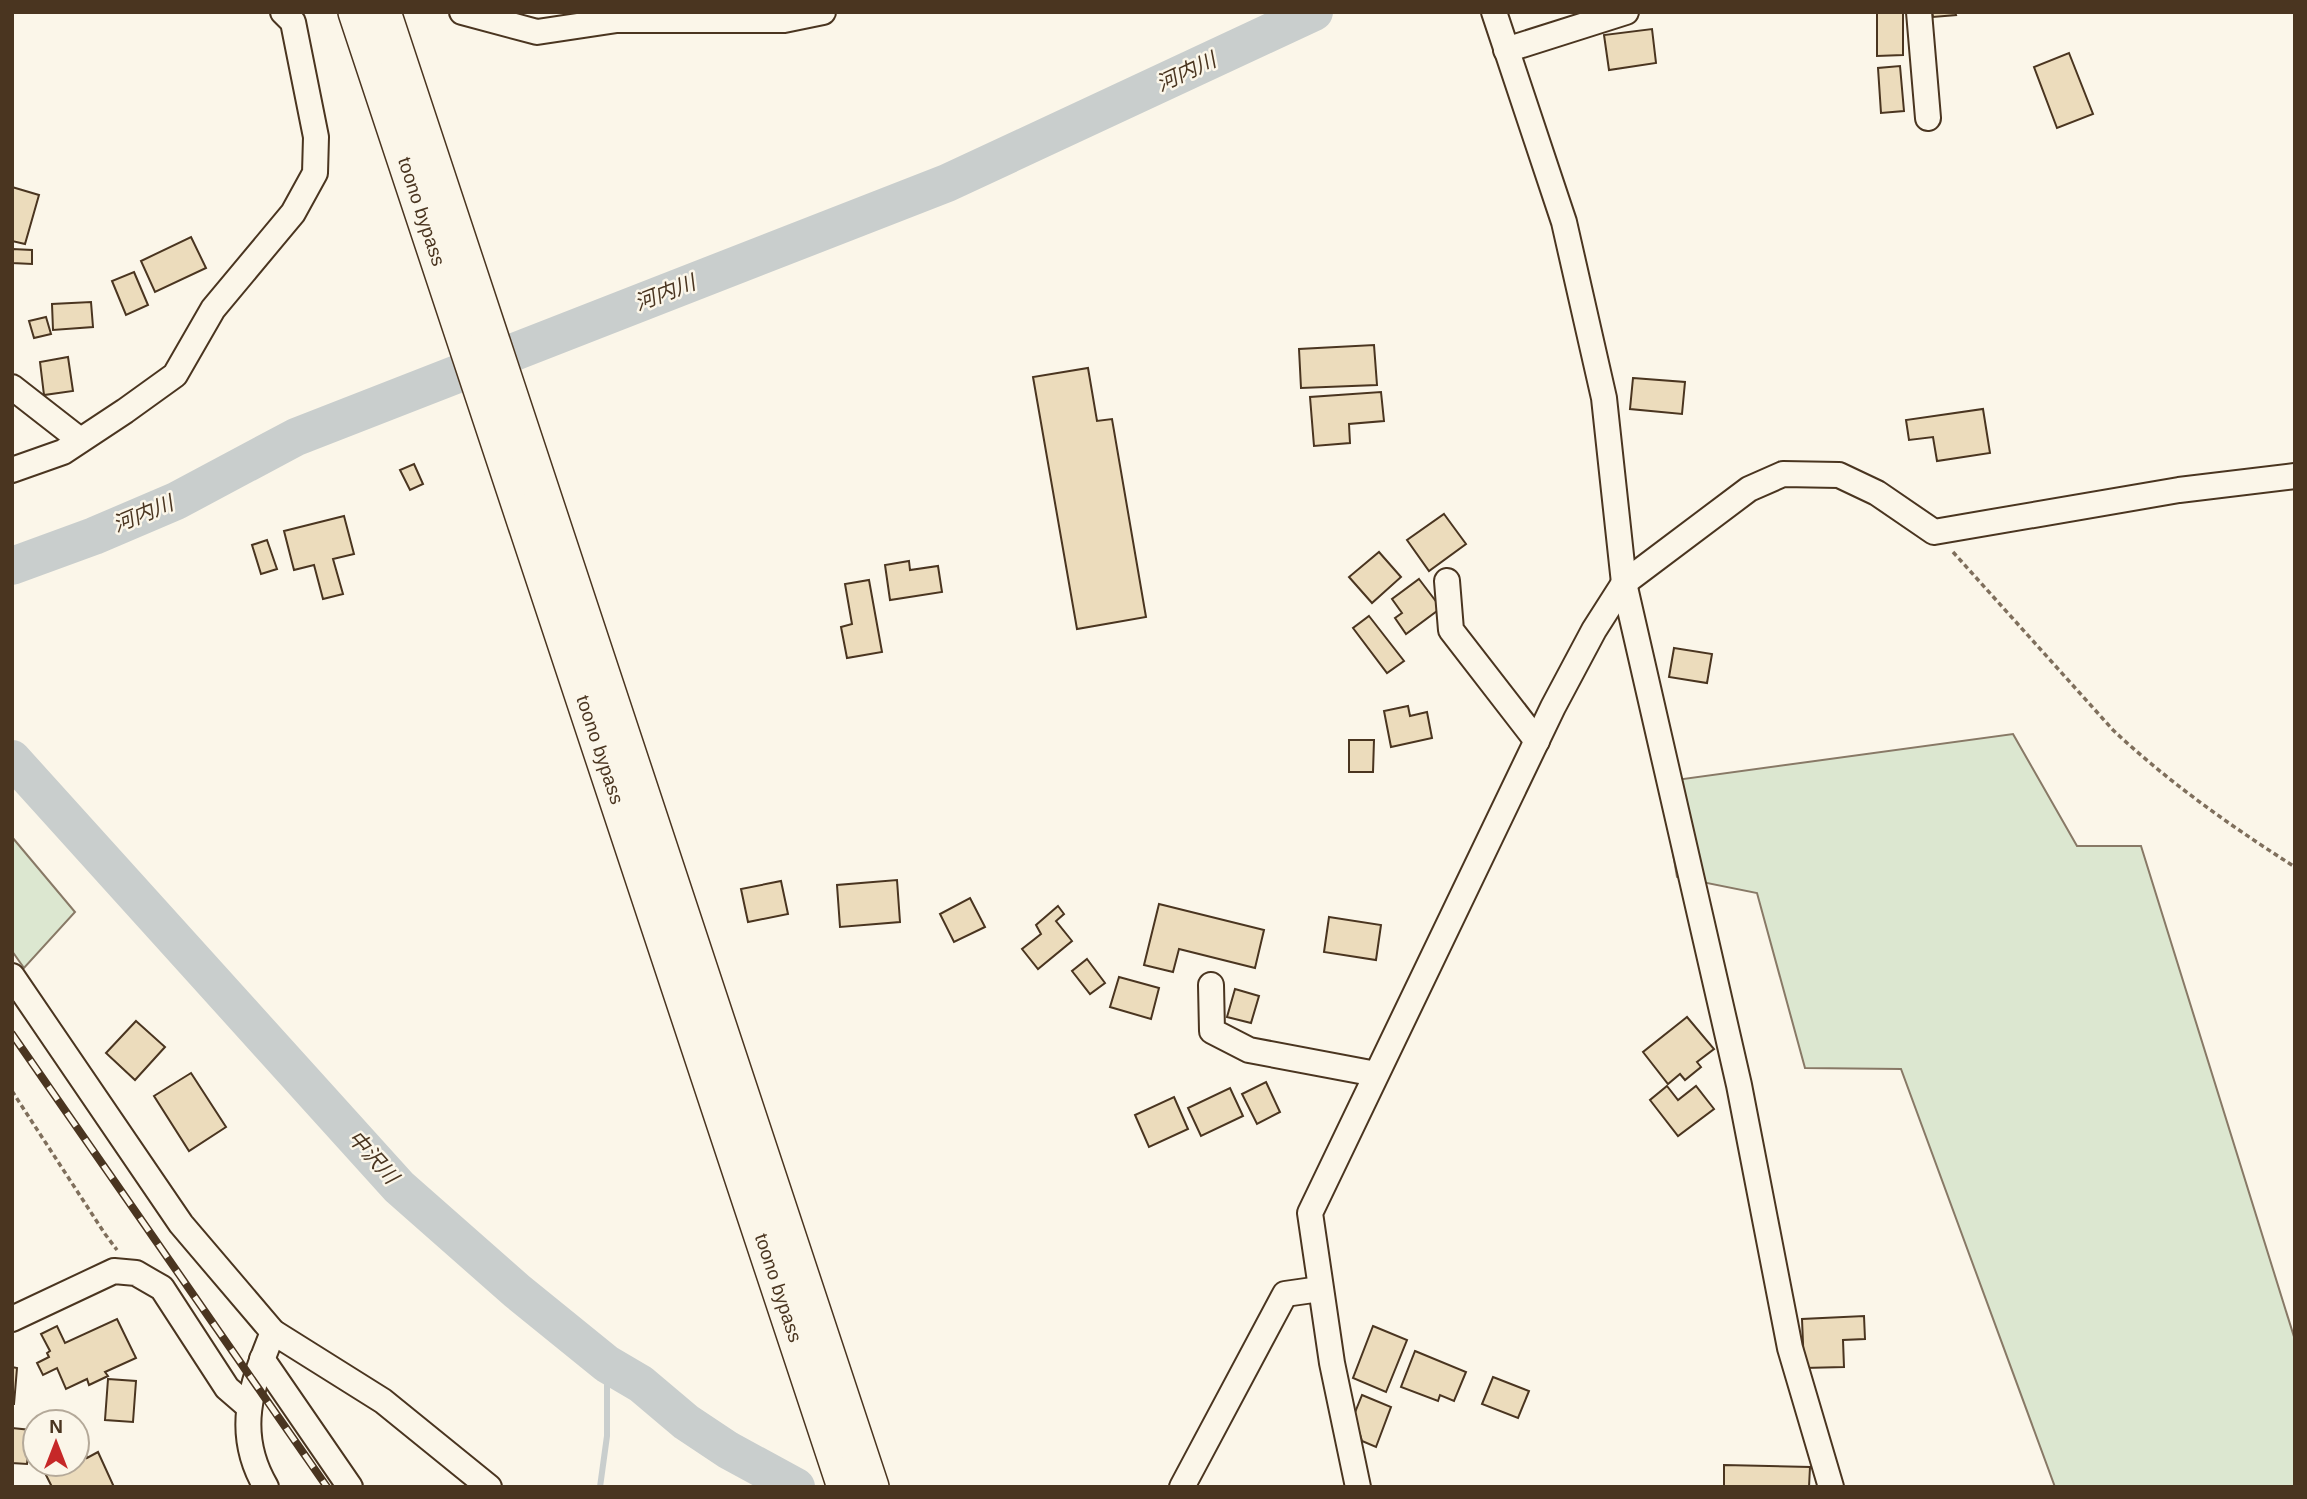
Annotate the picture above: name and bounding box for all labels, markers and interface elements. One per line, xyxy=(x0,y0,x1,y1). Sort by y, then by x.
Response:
water label: 河内川 xyxy=(1152,47,1221,95)
street label: toono bypass xyxy=(394,155,449,268)
water label: 河内川 xyxy=(631,270,700,315)
water label: 河内川 xyxy=(109,490,178,536)
street label: toono bypass xyxy=(572,693,628,807)
water label: 中沢川 xyxy=(344,1126,404,1189)
street label: toono bypass xyxy=(751,1231,806,1345)
north arrow xyxy=(21,1408,91,1478)
text: N xyxy=(49,1416,63,1437)

